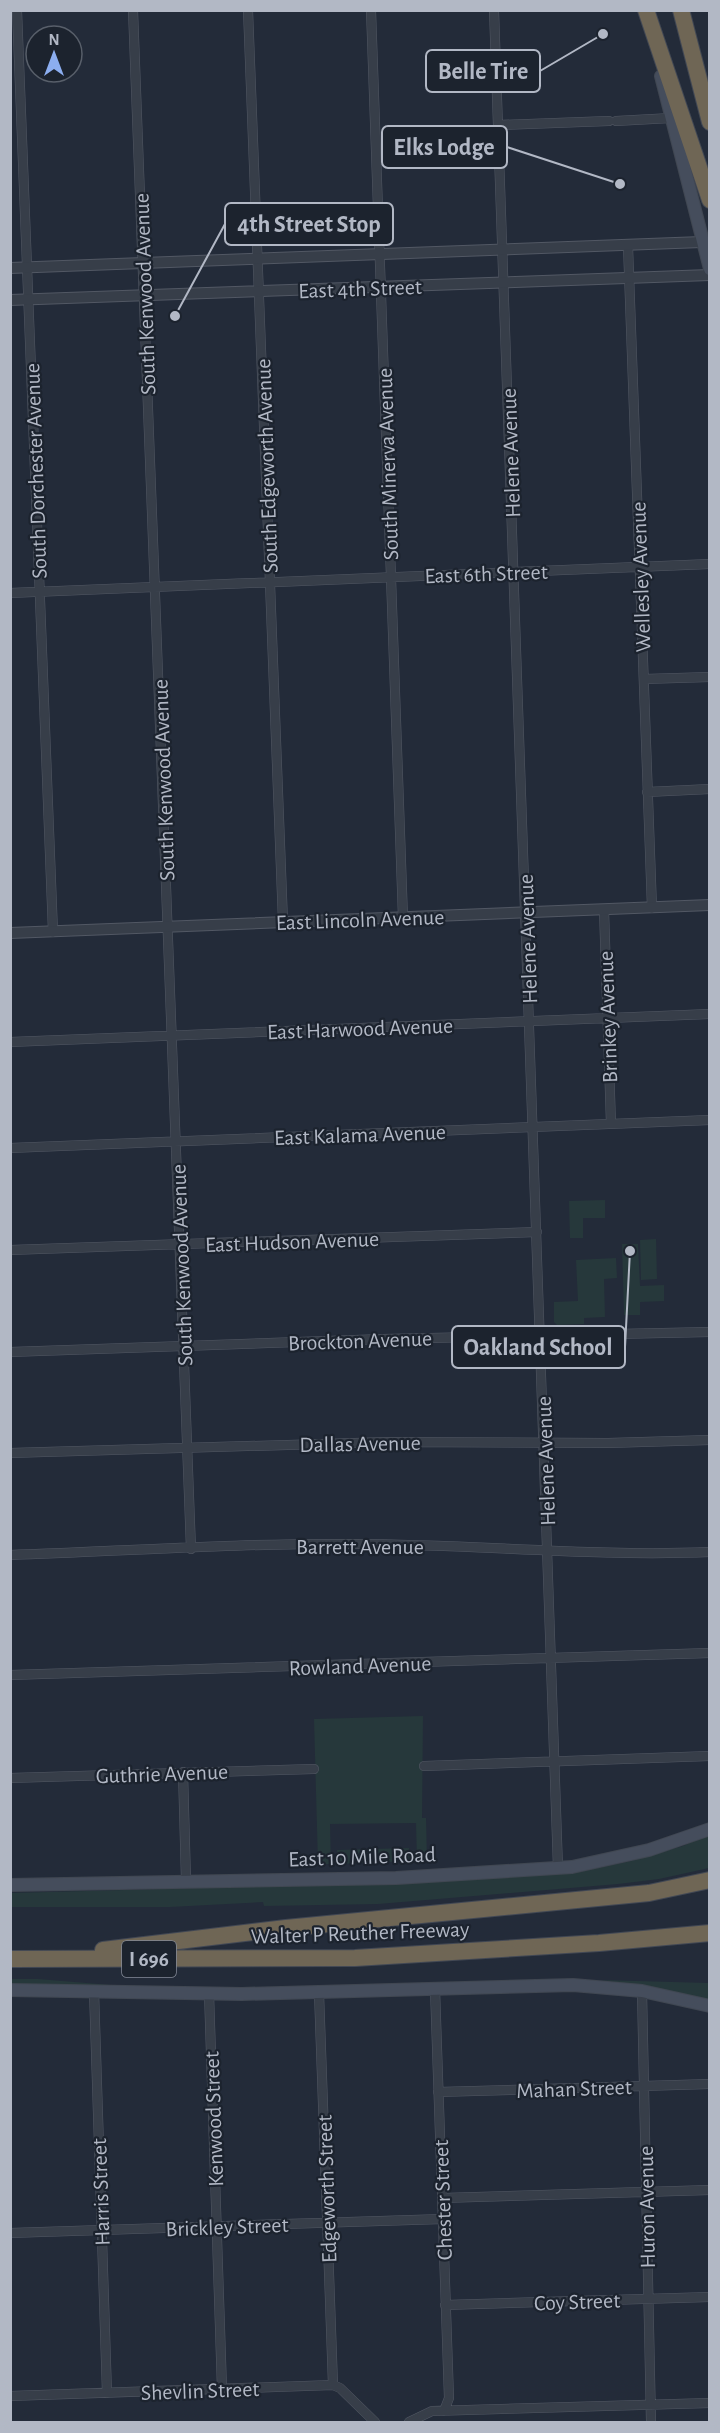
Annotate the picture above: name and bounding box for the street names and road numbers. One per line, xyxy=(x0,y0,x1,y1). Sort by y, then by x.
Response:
street label: South Kenwood Avenue xyxy=(130,193,160,395)
street label: East 4th Street xyxy=(298,276,422,302)
street label: South Edgeworth Avenue xyxy=(252,358,282,574)
street label: South Dorchester Avenue xyxy=(21,363,51,579)
street label: South Minerva Avenue xyxy=(374,367,402,561)
street label: Helene Avenue xyxy=(498,388,524,518)
street label: Wellesley Avenue xyxy=(627,501,655,653)
street label: East 6th Street xyxy=(424,561,548,587)
street label: South Kenwood Avenue xyxy=(149,679,179,881)
street label: Helene Avenue xyxy=(515,874,541,1004)
street label: East Lincoln Avenue xyxy=(275,906,445,934)
street label: Brinkey Avenue xyxy=(595,950,621,1083)
street label: East Harwood Avenue xyxy=(267,1015,454,1043)
street label: East Kalama Avenue xyxy=(274,1121,446,1149)
street label: South Kenwood Avenue xyxy=(167,1164,197,1366)
street label: East Hudson Avenue xyxy=(205,1228,380,1256)
street label: Brockton Avenue xyxy=(287,1327,433,1355)
street label: Helene Avenue xyxy=(533,1396,559,1526)
street label: Dallas Avenue xyxy=(299,1432,421,1456)
street label: Barrett Avenue xyxy=(296,1536,424,1558)
street label: Rowland Avenue xyxy=(288,1653,432,1679)
street label: Guthrie Avenue xyxy=(95,1761,229,1787)
street label: East 10 Mile Road xyxy=(288,1843,436,1871)
street label: Walter P Reuther Freeway xyxy=(250,1918,470,1948)
road number: I 696 xyxy=(122,1941,176,1977)
street label: Kenwood Street xyxy=(201,2051,227,2187)
street label: Mahan Street xyxy=(516,2076,632,2102)
street label: Edgeworth Street xyxy=(313,2114,341,2263)
street label: Harris Street xyxy=(88,2138,114,2246)
street label: Chester Street xyxy=(430,2139,456,2261)
street label: Huron Avenue xyxy=(635,2145,659,2268)
street label: Brickley Street xyxy=(165,2214,289,2240)
street label: Coy Street xyxy=(534,2289,621,2314)
street label: Shevlin Street xyxy=(140,2378,260,2404)

